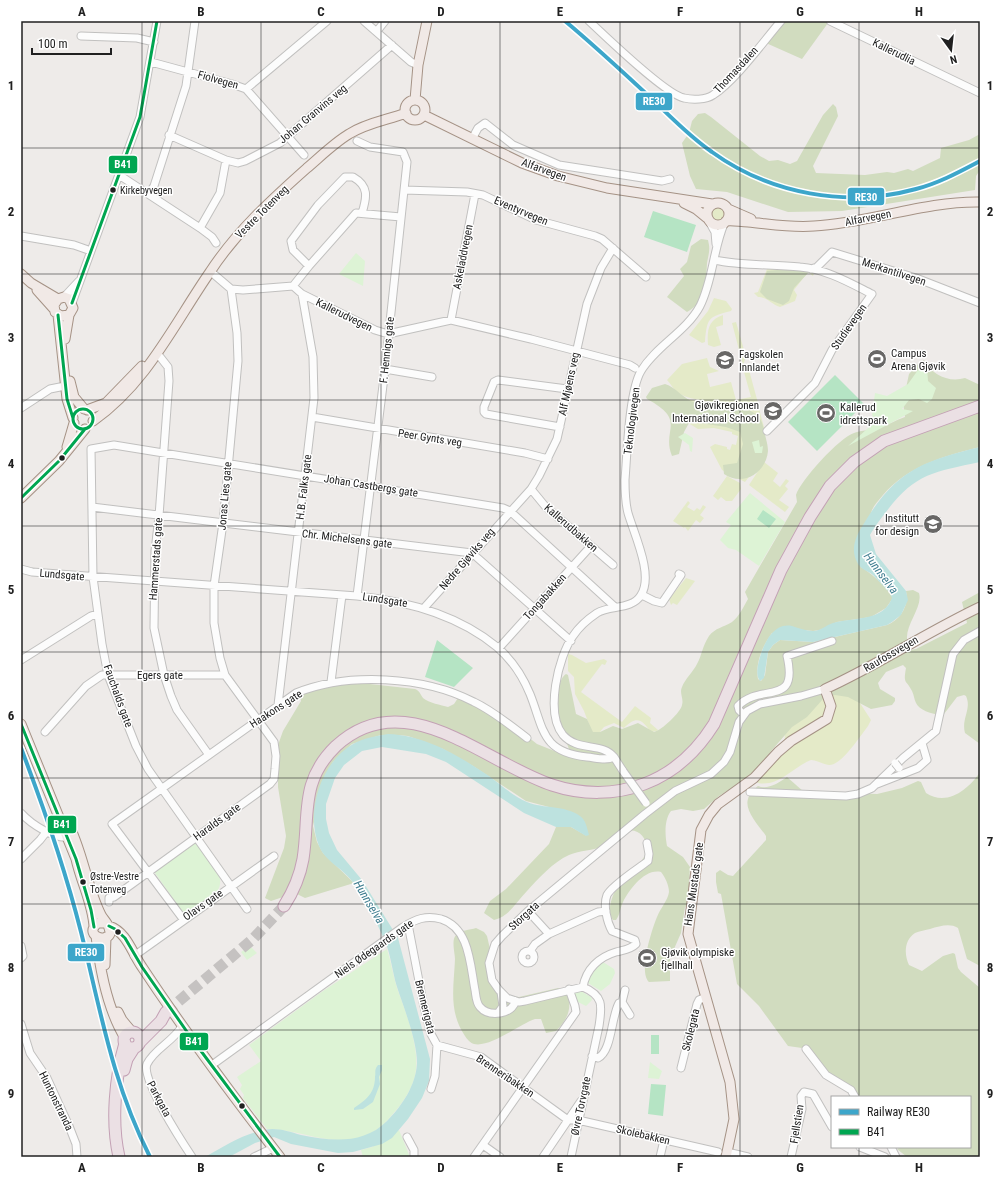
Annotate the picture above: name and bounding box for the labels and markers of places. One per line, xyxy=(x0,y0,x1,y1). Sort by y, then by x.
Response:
marker: Kirkebyvegen xyxy=(108,185,118,195)
place label: Kirkebyvegen xyxy=(120,185,172,196)
place label: Campus Arena Gjøvik xyxy=(891,347,946,373)
place label: Fagskolen Innlandet xyxy=(739,348,783,374)
sports icon: Campus Arena Gjøvik xyxy=(866,348,888,370)
school or university icon: Fagskolen Innlandet xyxy=(714,349,736,371)
place label: Gjøvikregionen International School xyxy=(672,399,759,425)
school or university icon: Gjøvikregionen International School xyxy=(762,400,784,422)
place label: Kallerud idrettspark xyxy=(840,401,887,427)
sports icon: Kallerud idrettspark xyxy=(815,402,837,424)
unlabelled marker xyxy=(57,453,67,463)
place label: Institutt for design xyxy=(875,512,919,538)
school or university icon: Institutt for design xyxy=(922,513,944,535)
place label: Østre-Vestre Totenveg xyxy=(90,871,139,895)
marker: Østre-Vestre Totenveg xyxy=(78,877,88,887)
unlabelled marker xyxy=(113,927,123,937)
place label: Gjøvik olympiske fjellhall xyxy=(661,946,734,972)
sports icon: Gjøvik olympiske fjellhall xyxy=(636,947,658,969)
unlabelled marker xyxy=(237,1101,247,1111)

